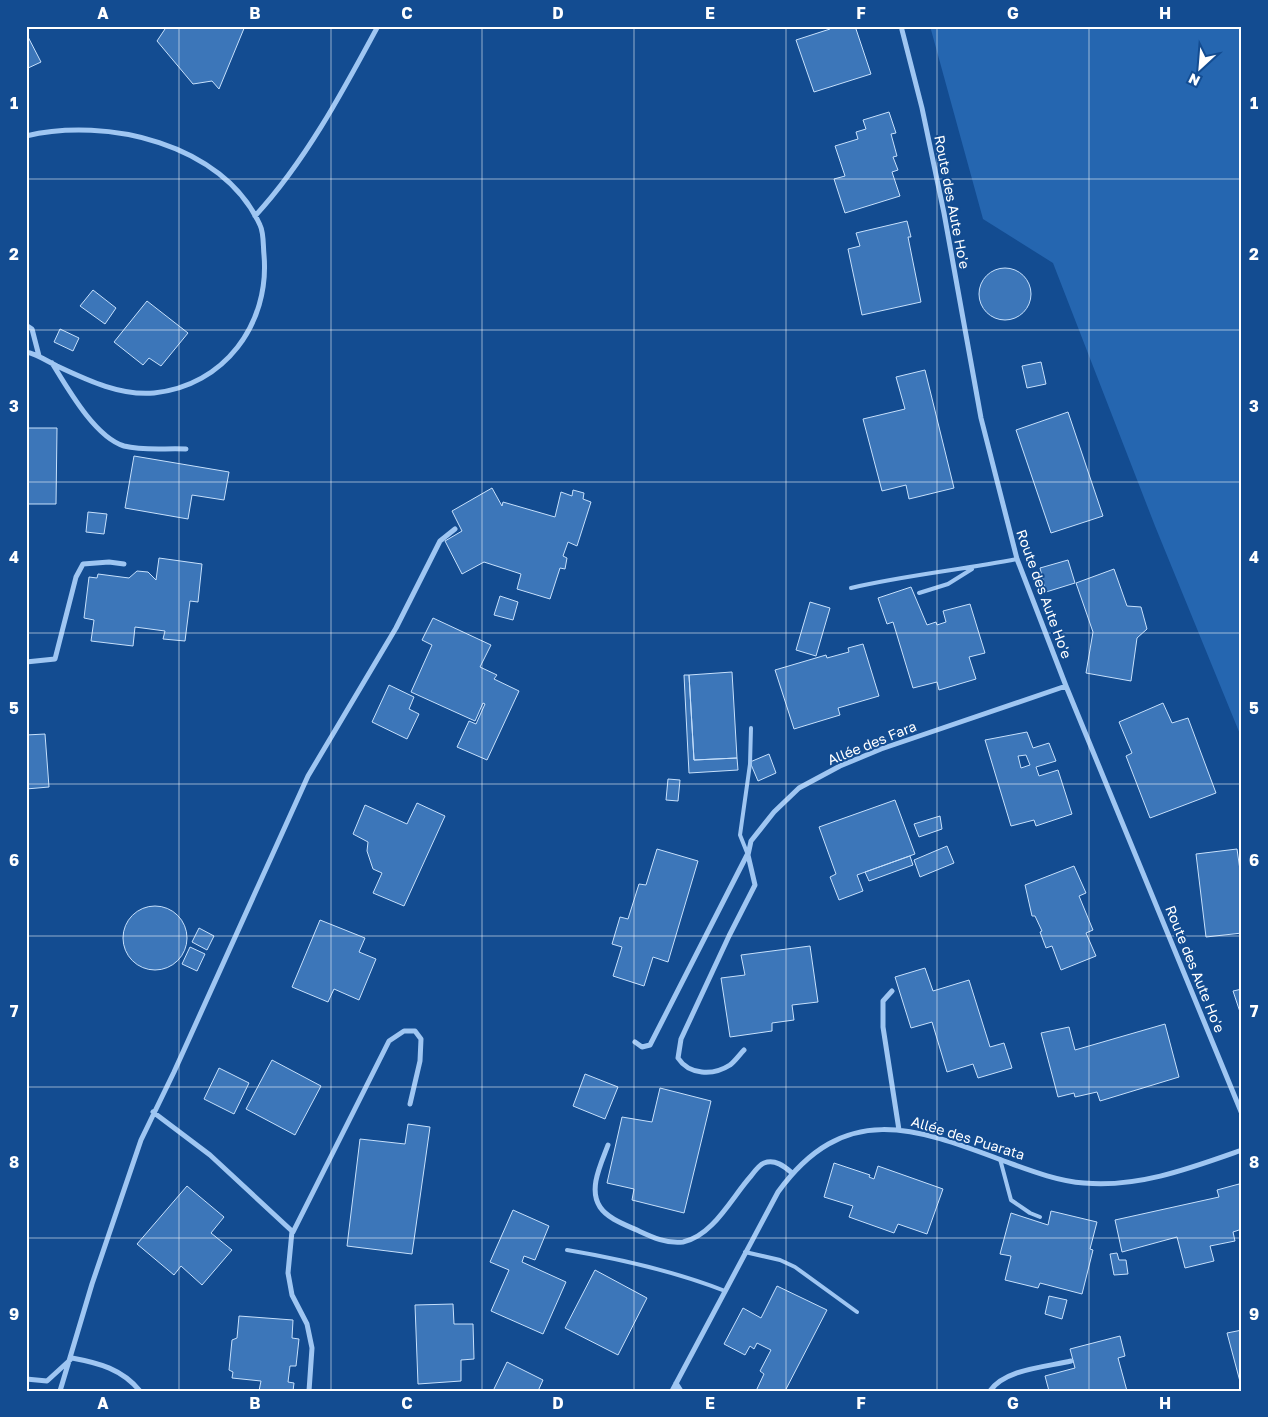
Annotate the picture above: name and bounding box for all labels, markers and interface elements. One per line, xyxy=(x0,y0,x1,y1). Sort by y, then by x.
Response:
text: A xyxy=(97,3,109,23)
text: B xyxy=(249,3,261,23)
text: C xyxy=(401,3,413,23)
text: D xyxy=(552,3,564,23)
text: E xyxy=(705,3,715,23)
text: F xyxy=(856,3,866,23)
text: G xyxy=(1007,3,1019,23)
text: H xyxy=(1159,3,1171,23)
north arrow xyxy=(1176,42,1226,92)
text: N xyxy=(1186,70,1203,90)
text: 1 xyxy=(10,93,18,113)
text: 1 xyxy=(1250,93,1258,113)
street label: Route des Aute Ho'e xyxy=(931,134,974,270)
text: 2 xyxy=(9,244,19,264)
text: 2 xyxy=(1249,244,1259,264)
text: 3 xyxy=(9,396,19,416)
text: 3 xyxy=(1249,396,1259,416)
street label: Route des Aute Ho'e xyxy=(1013,527,1076,661)
text: 4 xyxy=(9,547,19,567)
text: 4 xyxy=(1249,547,1259,567)
text: 5 xyxy=(9,698,19,718)
text: 5 xyxy=(1249,698,1259,718)
street label: Allée des Fara xyxy=(825,717,919,768)
text: 6 xyxy=(9,850,19,870)
text: 6 xyxy=(1249,850,1259,870)
street label: Route des Aute Ho'e xyxy=(1162,903,1229,1035)
text: 7 xyxy=(10,1001,19,1021)
text: 7 xyxy=(1250,1001,1259,1021)
street label: Allée des Puarata xyxy=(909,1112,1027,1163)
text: 8 xyxy=(9,1152,19,1172)
text: 8 xyxy=(1249,1152,1259,1172)
text: 9 xyxy=(9,1304,19,1324)
text: 9 xyxy=(1249,1304,1259,1324)
text: A xyxy=(97,1393,109,1413)
text: B xyxy=(249,1393,261,1413)
text: C xyxy=(401,1393,413,1413)
text: D xyxy=(552,1393,564,1413)
text: E xyxy=(705,1393,715,1413)
text: F xyxy=(856,1393,866,1413)
text: G xyxy=(1007,1393,1019,1413)
text: H xyxy=(1159,1393,1171,1413)

